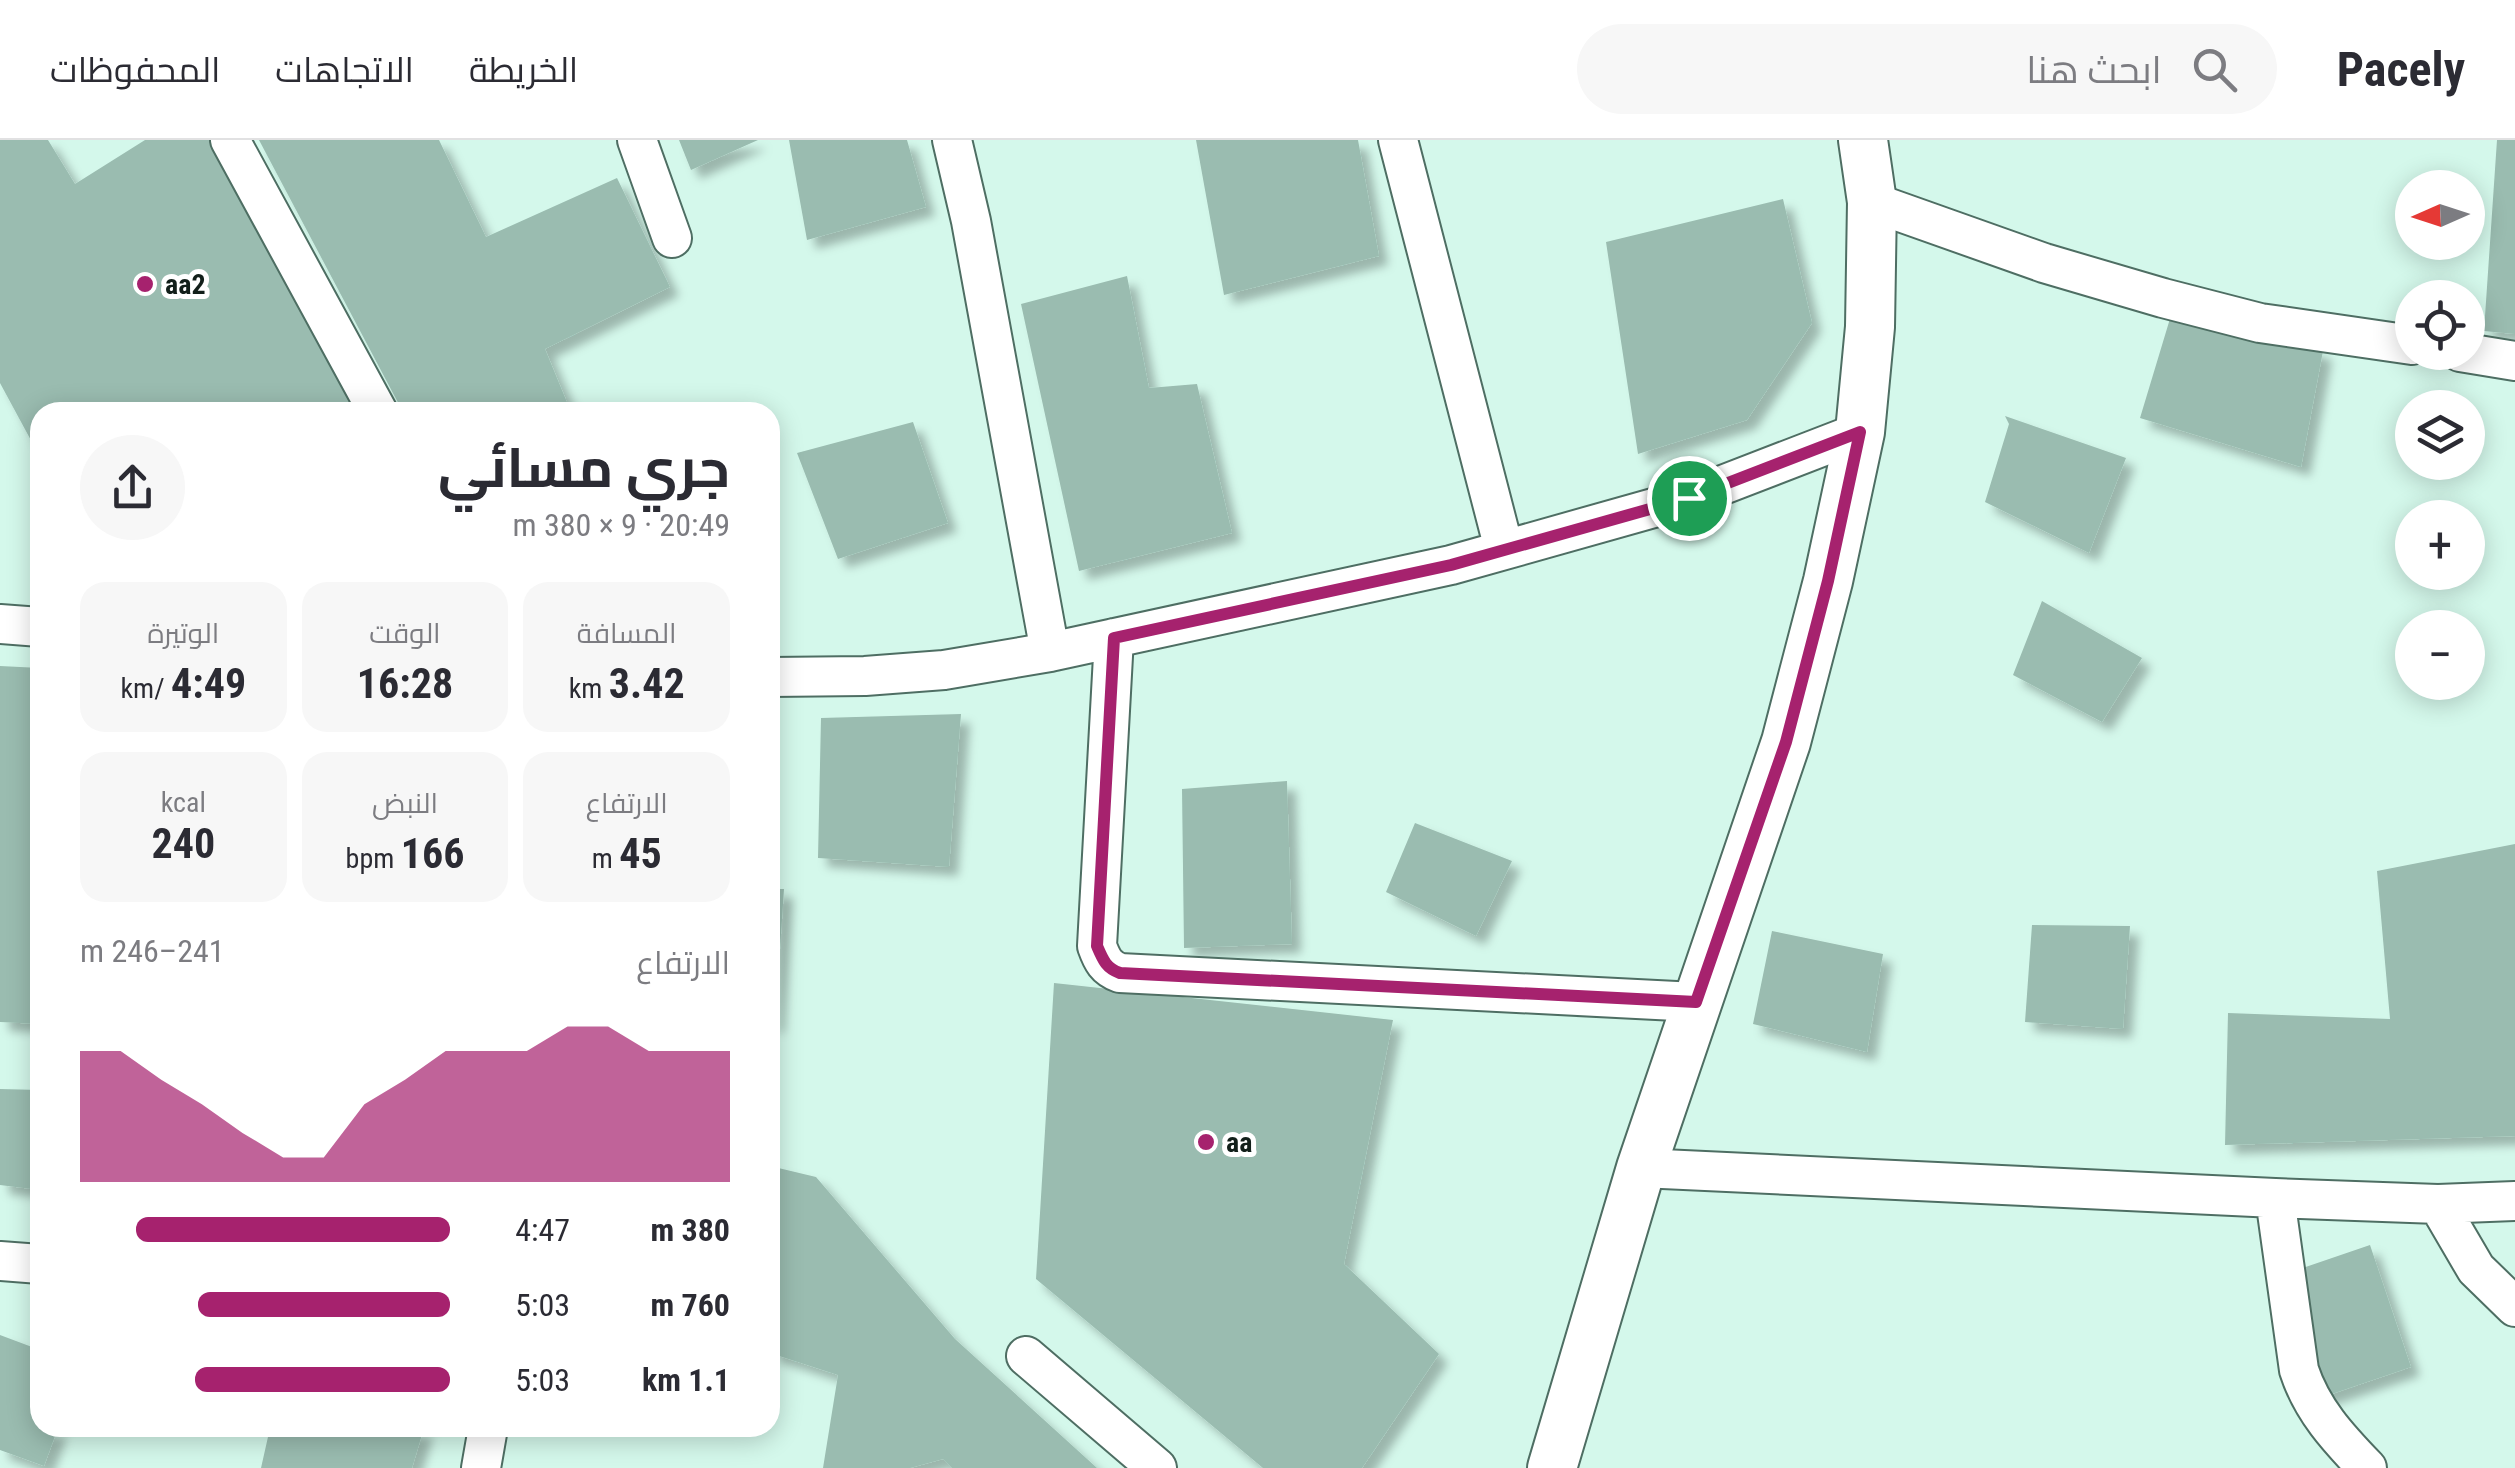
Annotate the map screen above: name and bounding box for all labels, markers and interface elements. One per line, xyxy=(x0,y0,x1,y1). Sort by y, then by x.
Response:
search box xyxy=(1577,24,2277,114)
text: Pacely xyxy=(2337,41,2465,98)
icon: search xyxy=(2187,42,2242,97)
text: ابحث هنا xyxy=(2026,48,2162,92)
text: المحفوظات xyxy=(50,50,220,91)
text: الاتجاهات xyxy=(275,50,414,91)
text: الخريطة xyxy=(469,50,578,91)
north arrow xyxy=(2395,170,2485,260)
map controls xyxy=(2395,170,2485,700)
place label: aa2 xyxy=(165,268,206,301)
marker: aa2 xyxy=(134,273,156,295)
button: locate xyxy=(2395,280,2485,370)
button: layers xyxy=(2395,390,2485,480)
button: share xyxy=(80,435,185,540)
text: جري مسائي xyxy=(438,436,730,500)
pin xyxy=(1647,456,1732,541)
icon: arrive xyxy=(1662,471,1717,526)
button: + xyxy=(2395,500,2485,590)
text: 20:49 · 9 × 380 m xyxy=(512,506,730,544)
button: − xyxy=(2395,610,2485,700)
text: الوتيرة xyxy=(147,617,219,650)
text: الوقت xyxy=(369,617,441,650)
text: المسافة xyxy=(577,617,677,650)
text: 4:49 xyxy=(171,659,246,708)
text: 16:28 xyxy=(357,659,453,708)
text: 3.42 xyxy=(609,659,685,708)
text: /km xyxy=(120,672,171,705)
text: km xyxy=(569,672,609,705)
text: kcal xyxy=(161,786,206,819)
text: النبض xyxy=(372,787,438,820)
text: الارتفاع xyxy=(586,787,668,820)
text: 240 xyxy=(151,819,215,868)
text: 166 xyxy=(401,829,464,878)
text: 45 xyxy=(619,829,662,878)
text: bpm xyxy=(346,842,401,875)
text: m xyxy=(592,842,619,875)
text: 241–246 m xyxy=(80,932,225,970)
text: الارتفاع xyxy=(636,944,730,982)
place label: aa xyxy=(1226,1126,1252,1159)
marker: aa xyxy=(1195,1131,1217,1153)
text: 4:47 xyxy=(515,1211,570,1249)
text: 380 m xyxy=(650,1211,730,1249)
text: 5:03 xyxy=(515,1286,570,1324)
text: 760 m xyxy=(650,1286,730,1324)
text: 5:03 xyxy=(515,1361,570,1399)
text: 1.1 km xyxy=(642,1361,730,1399)

